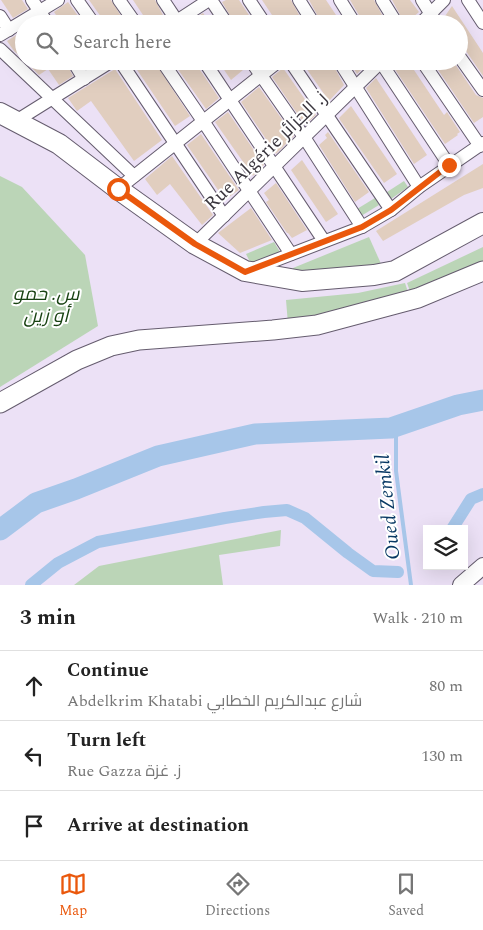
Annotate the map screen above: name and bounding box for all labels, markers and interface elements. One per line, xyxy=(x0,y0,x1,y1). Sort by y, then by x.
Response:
search box xyxy=(15,15,468,70)
text: Search here xyxy=(73,28,172,57)
icon: search xyxy=(33,29,61,57)
street label: Rue Algérie ز. الجزائر xyxy=(198,85,334,218)
route end xyxy=(438,154,461,177)
route start xyxy=(107,178,130,201)
park label: س. حمو أو زين xyxy=(13,280,80,331)
water label: Oued Zemkil xyxy=(368,453,408,561)
map controls xyxy=(423,525,468,570)
button: layers xyxy=(423,525,468,570)
text: 3 min xyxy=(20,602,76,634)
text: Walk · 210 m xyxy=(372,606,463,630)
text: Continue xyxy=(67,656,149,685)
icon: ahead xyxy=(20,672,48,700)
text: 80 m xyxy=(429,674,463,698)
text: Abdelkrim Khatabi شارع عبدالكريم الخطابي xyxy=(67,689,362,713)
text: Turn left xyxy=(67,726,146,755)
icon: left xyxy=(20,742,48,770)
text: 130 m xyxy=(421,744,463,768)
text: Rue Gazza ز. غزة xyxy=(67,759,181,783)
text: Arrive at destination xyxy=(67,811,249,840)
icon: arrive xyxy=(20,812,48,840)
tab: Map xyxy=(59,870,87,921)
tab: Directions xyxy=(205,870,270,921)
tab: Saved xyxy=(388,870,424,921)

